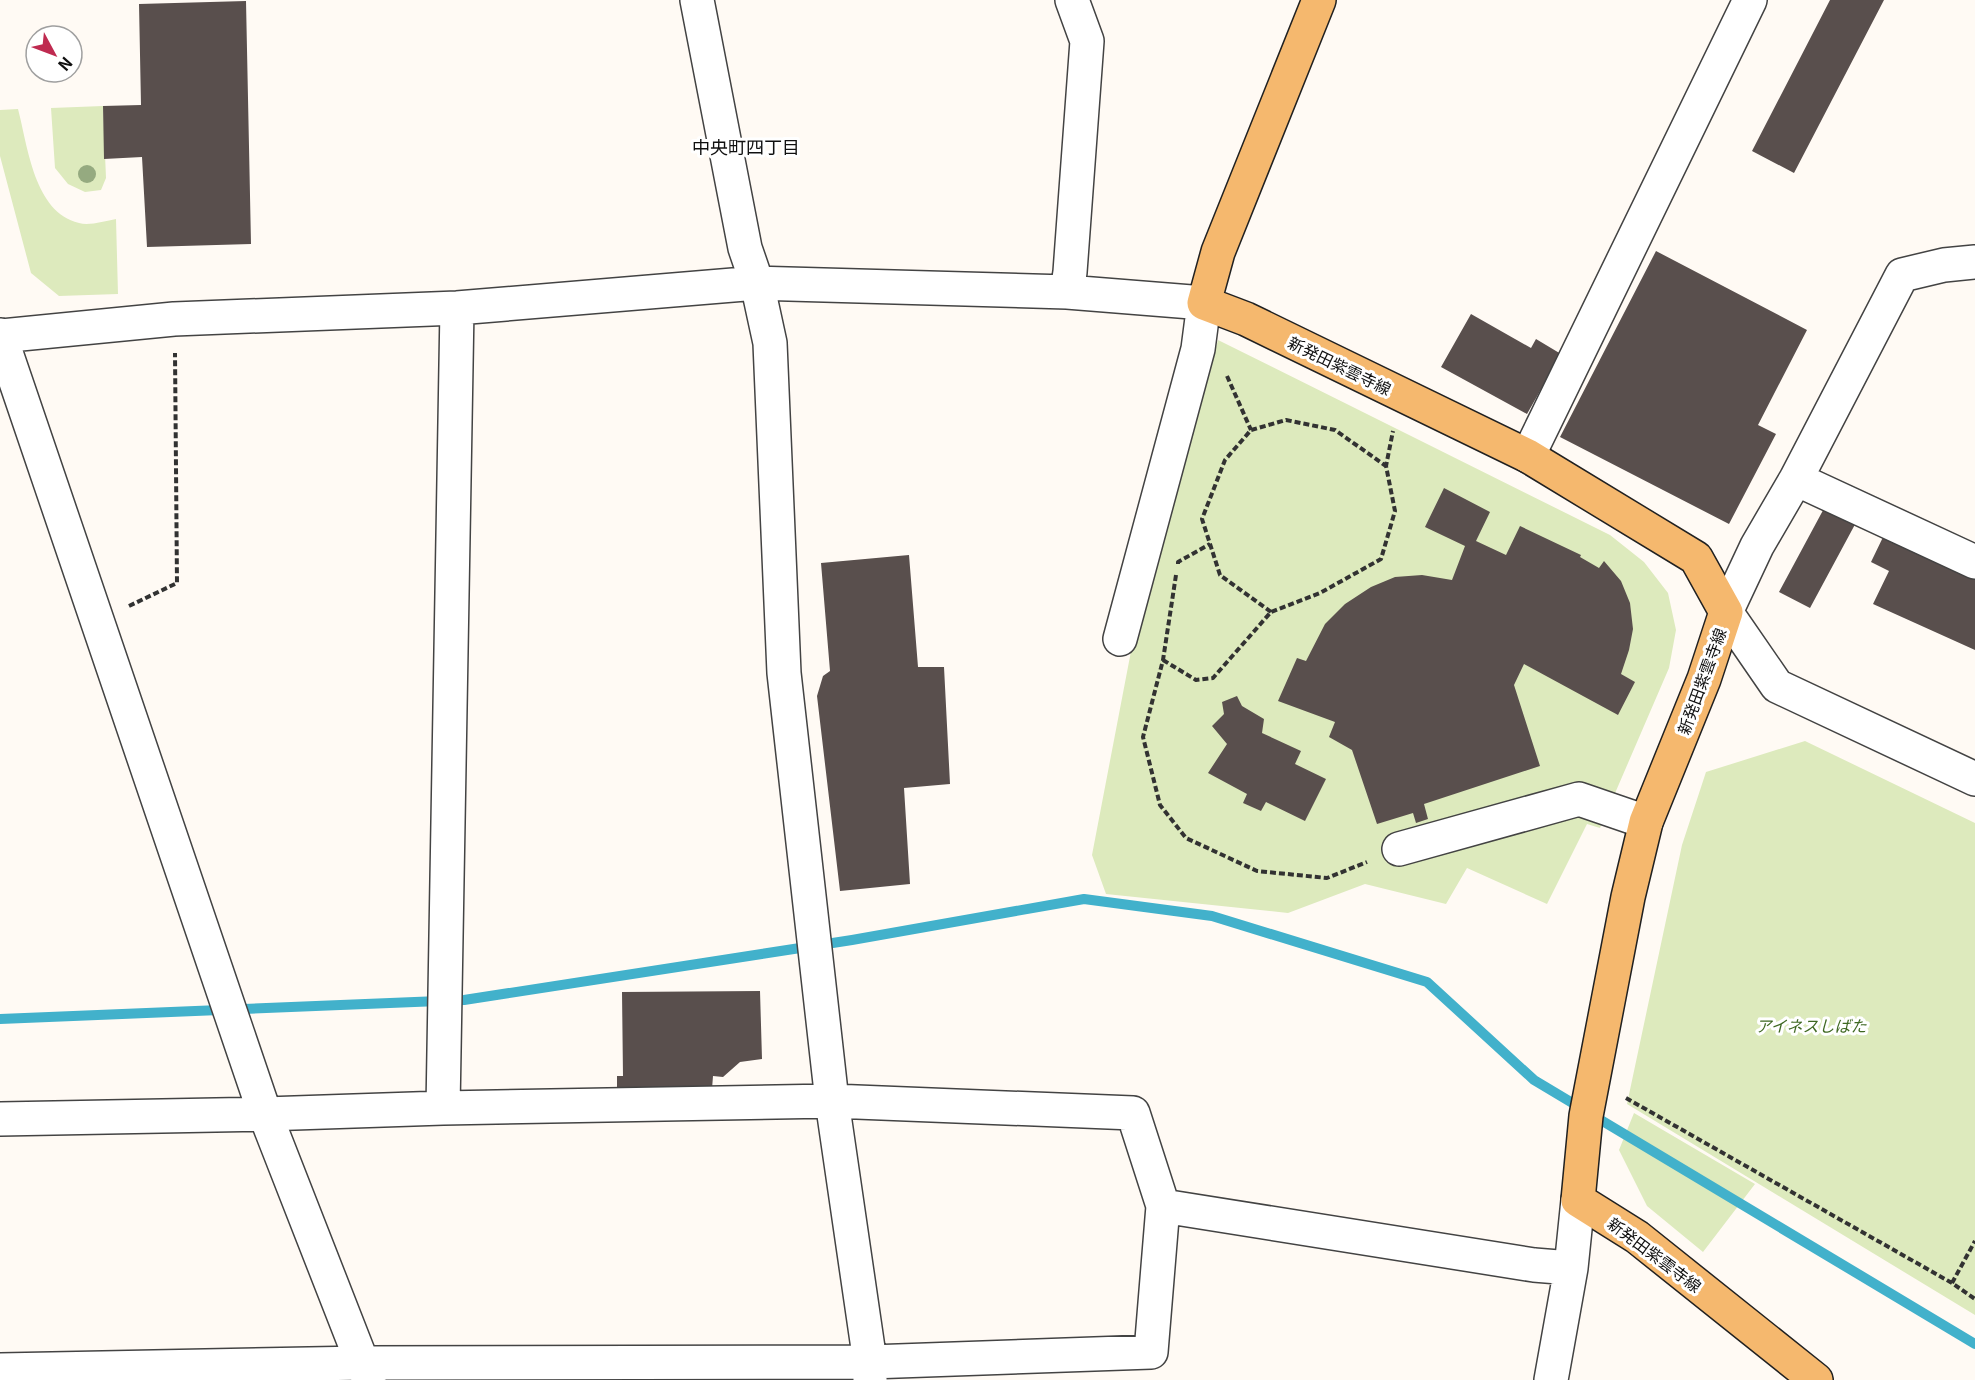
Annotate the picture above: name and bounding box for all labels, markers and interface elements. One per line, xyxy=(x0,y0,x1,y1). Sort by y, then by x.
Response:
north arrow xyxy=(24,24,84,84)
text: N xyxy=(53,52,79,77)
district label: 中央町四丁目 xyxy=(692,133,800,159)
street label: 新発田紫雲寺線 xyxy=(1284,330,1396,400)
street label: 新発田紫雲寺線 xyxy=(1671,624,1731,738)
park label: アイネスしばた xyxy=(1755,1013,1868,1037)
street label: 新発田紫雲寺線 xyxy=(1603,1211,1707,1297)

